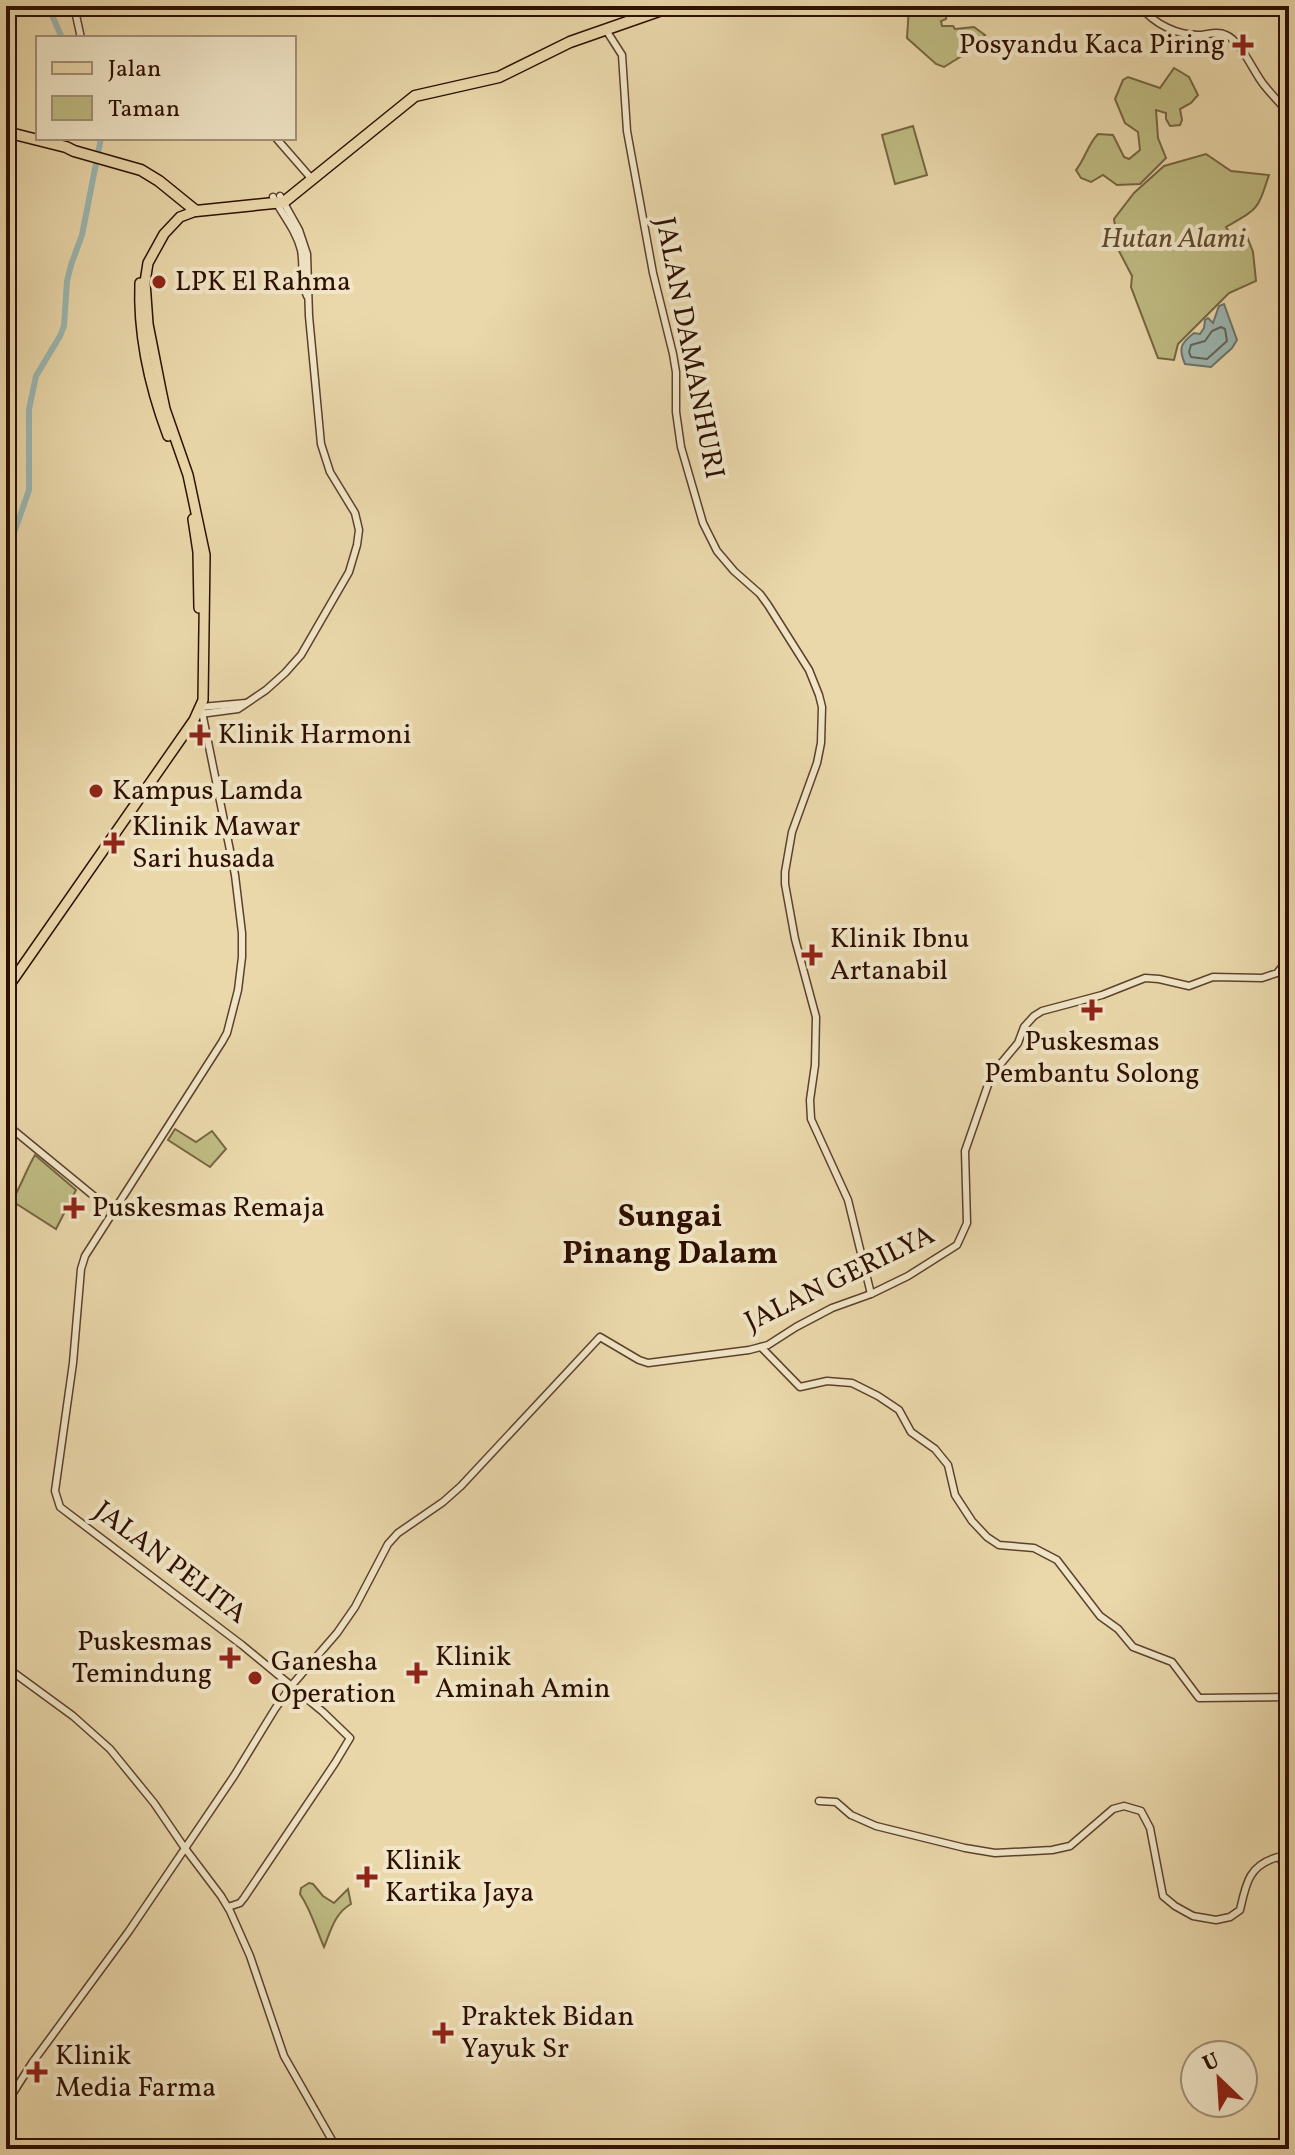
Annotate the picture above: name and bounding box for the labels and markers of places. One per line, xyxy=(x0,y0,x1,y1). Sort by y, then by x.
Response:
place label: Posyandu Kaca Piring xyxy=(959,26,1225,65)
marker: Posyandu Kaca Piring xyxy=(1232,34,1254,56)
place label: LPK El Rahma xyxy=(175,263,351,302)
marker: LPK El Rahma xyxy=(150,273,168,291)
place label: Klinik Harmoni xyxy=(218,716,411,755)
marker: Klinik Harmoni xyxy=(189,724,211,746)
place label: Kampus Lamda xyxy=(112,772,303,811)
marker: Kampus Lamda xyxy=(87,782,105,800)
place label: Klinik Mawar Sari husada xyxy=(132,808,301,879)
marker: Klinik Mawar Sari husada xyxy=(103,832,125,854)
place label: Klinik Ibnu Artanabil xyxy=(830,920,970,991)
marker: Klinik Ibnu Artanabil xyxy=(801,944,823,966)
marker: Puskesmas Pembantu Solong xyxy=(1081,999,1103,1021)
place label: Puskesmas Pembantu Solong xyxy=(984,1023,1200,1094)
place label: Puskesmas Remaja xyxy=(92,1189,325,1228)
marker: Puskesmas Remaja xyxy=(63,1197,85,1219)
place label: Puskesmas Temindung xyxy=(72,1623,212,1694)
place label: Klinik Aminah Amin xyxy=(435,1638,611,1709)
place label: Ganesha Operation xyxy=(271,1643,396,1714)
marker: Puskesmas Temindung xyxy=(219,1647,241,1669)
marker: Klinik Aminah Amin xyxy=(406,1662,428,1684)
marker: Ganesha Operation xyxy=(246,1669,264,1687)
place label: Klinik Kartika Jaya xyxy=(385,1842,534,1913)
marker: Klinik Kartika Jaya xyxy=(356,1866,378,1888)
place label: Praktek Bidan Yayuk Sr xyxy=(461,1998,634,2069)
marker: Praktek Bidan Yayuk Sr xyxy=(432,2022,454,2044)
place label: Klinik Media Farma xyxy=(55,2037,216,2108)
marker: Klinik Media Farma xyxy=(26,2061,48,2083)

